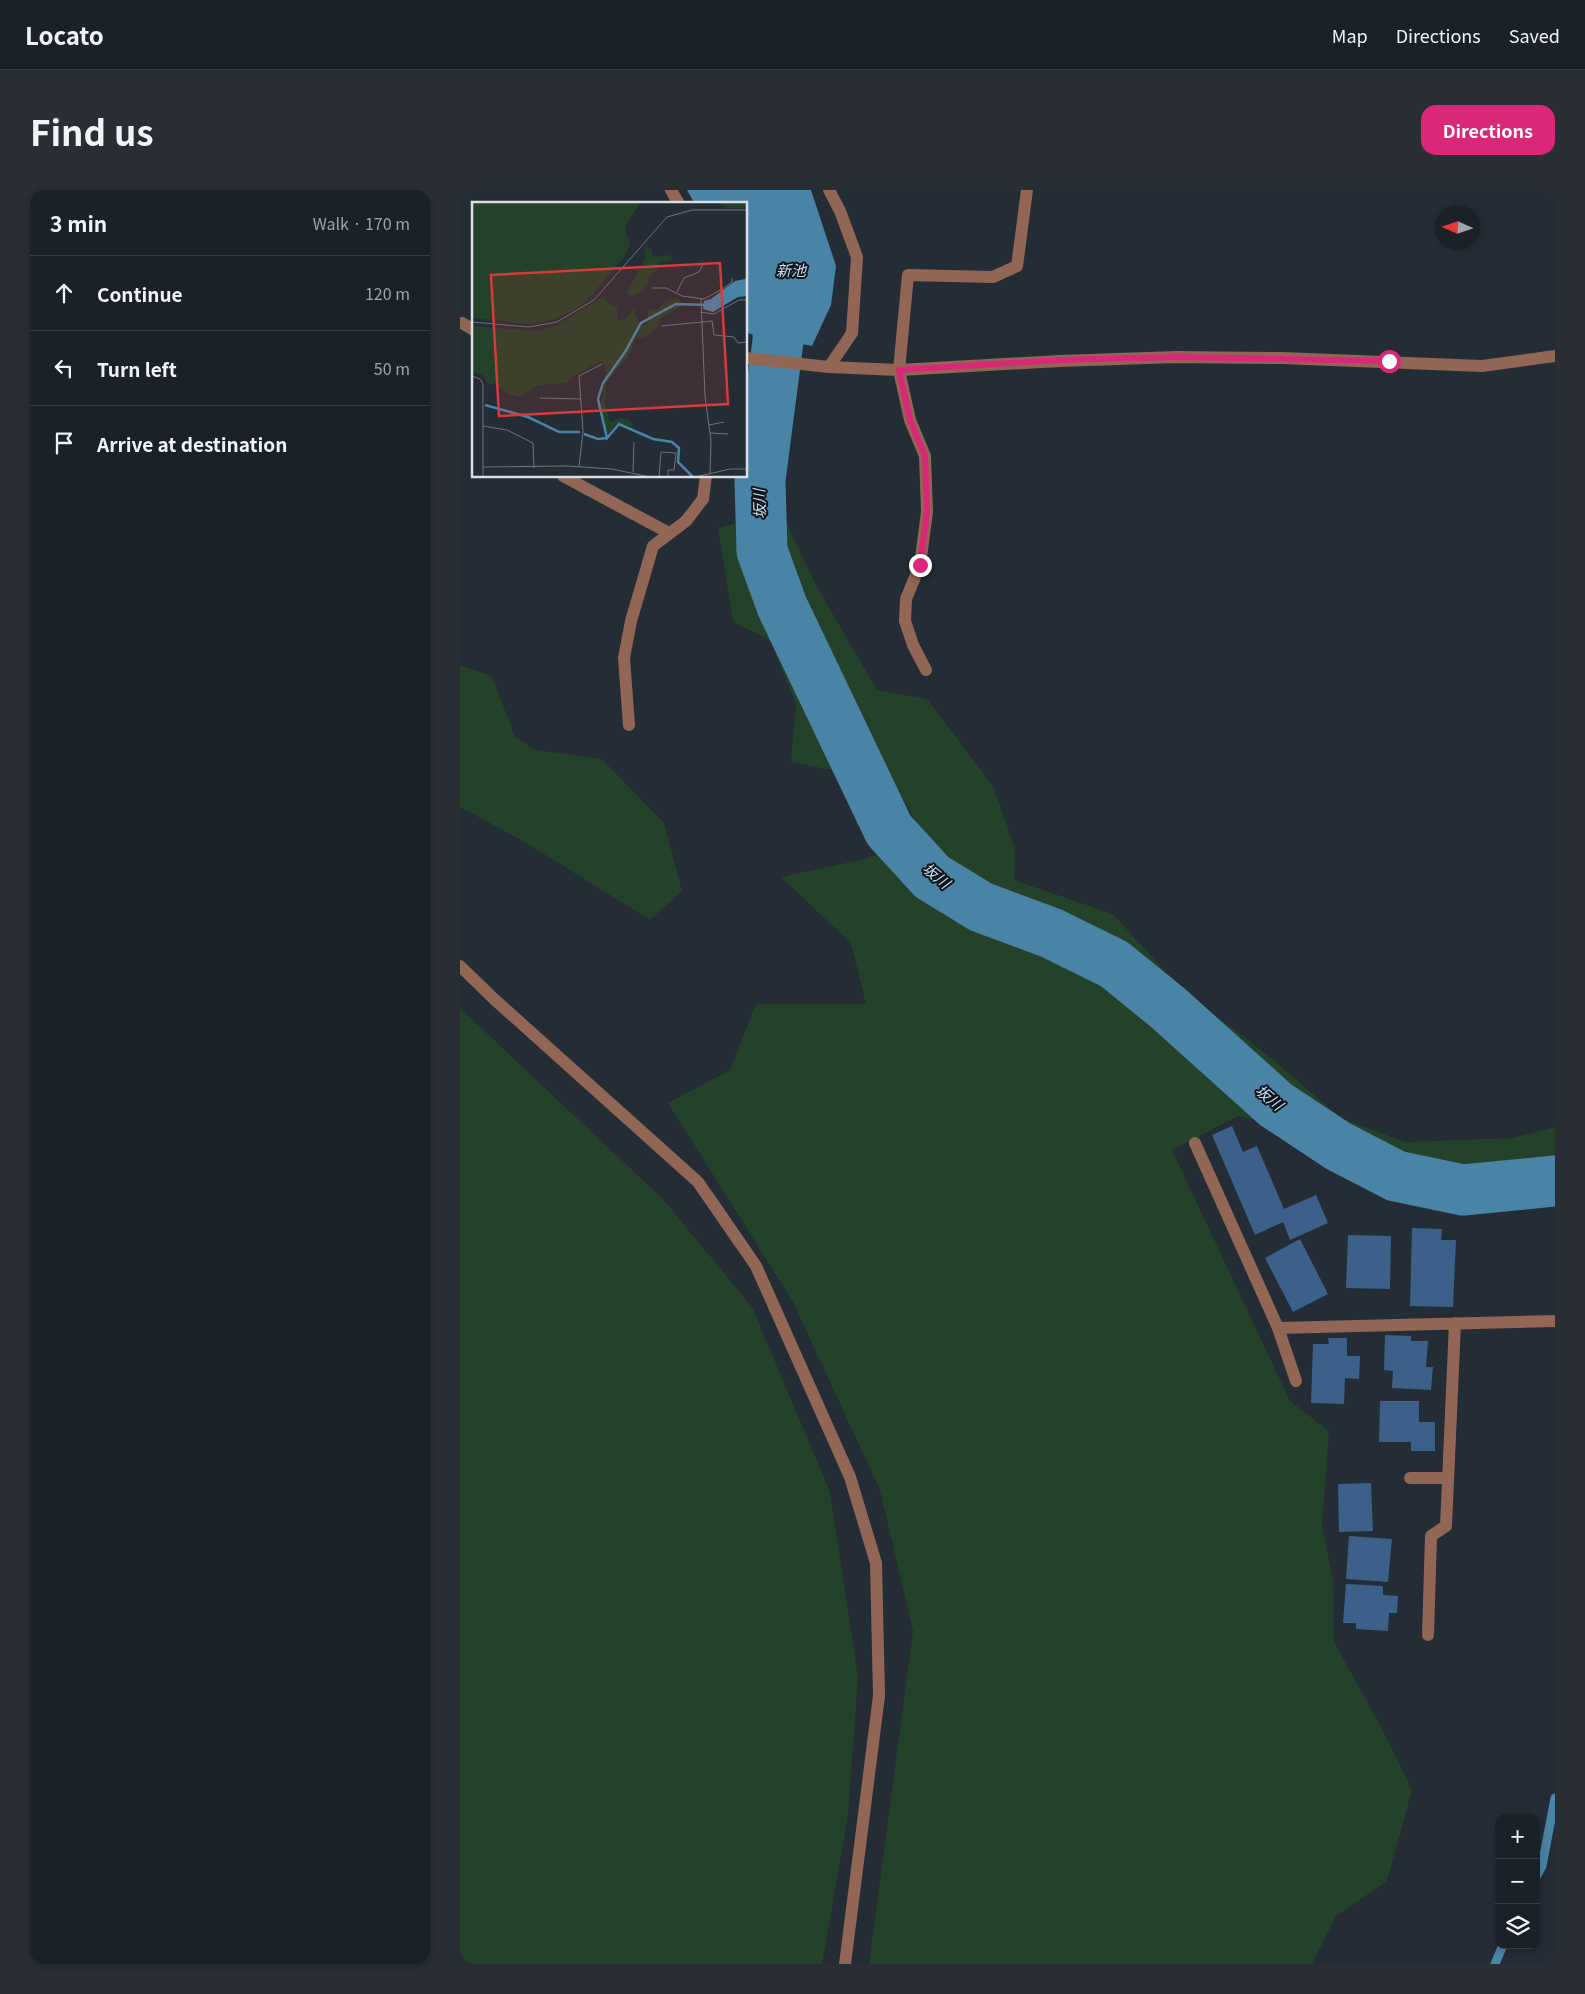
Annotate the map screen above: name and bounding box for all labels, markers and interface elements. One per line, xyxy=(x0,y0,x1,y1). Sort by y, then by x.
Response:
text: Locato xyxy=(25,17,104,52)
text: Map xyxy=(1332,22,1368,48)
text: Directions xyxy=(1396,22,1481,48)
text: Saved xyxy=(1509,22,1560,48)
text: Find us xyxy=(30,105,154,156)
button: Directions xyxy=(1421,105,1555,155)
inset map xyxy=(472,202,748,478)
north arrow xyxy=(1435,205,1480,250)
text: 3 min xyxy=(50,208,107,238)
text: Walk · 170 m xyxy=(313,211,410,235)
water label: 新池 xyxy=(776,259,808,280)
icon: ahead xyxy=(50,279,78,307)
text: Continue xyxy=(97,280,183,307)
text: 120 m xyxy=(365,281,410,305)
route start xyxy=(1378,350,1401,373)
icon: left xyxy=(50,354,78,382)
text: Turn left xyxy=(97,355,177,382)
text: 50 m xyxy=(374,356,410,380)
icon: arrive xyxy=(50,429,78,457)
text: Arrive at destination xyxy=(97,430,287,457)
water label: 坂川 xyxy=(747,487,770,519)
route end xyxy=(909,554,932,577)
water label: 坂川 xyxy=(919,857,957,894)
water label: 坂川 xyxy=(1252,1079,1290,1116)
map controls xyxy=(1495,1814,1540,1949)
button: + xyxy=(1495,1814,1540,1859)
button: − xyxy=(1495,1859,1540,1904)
button: layers xyxy=(1495,1904,1540,1949)

